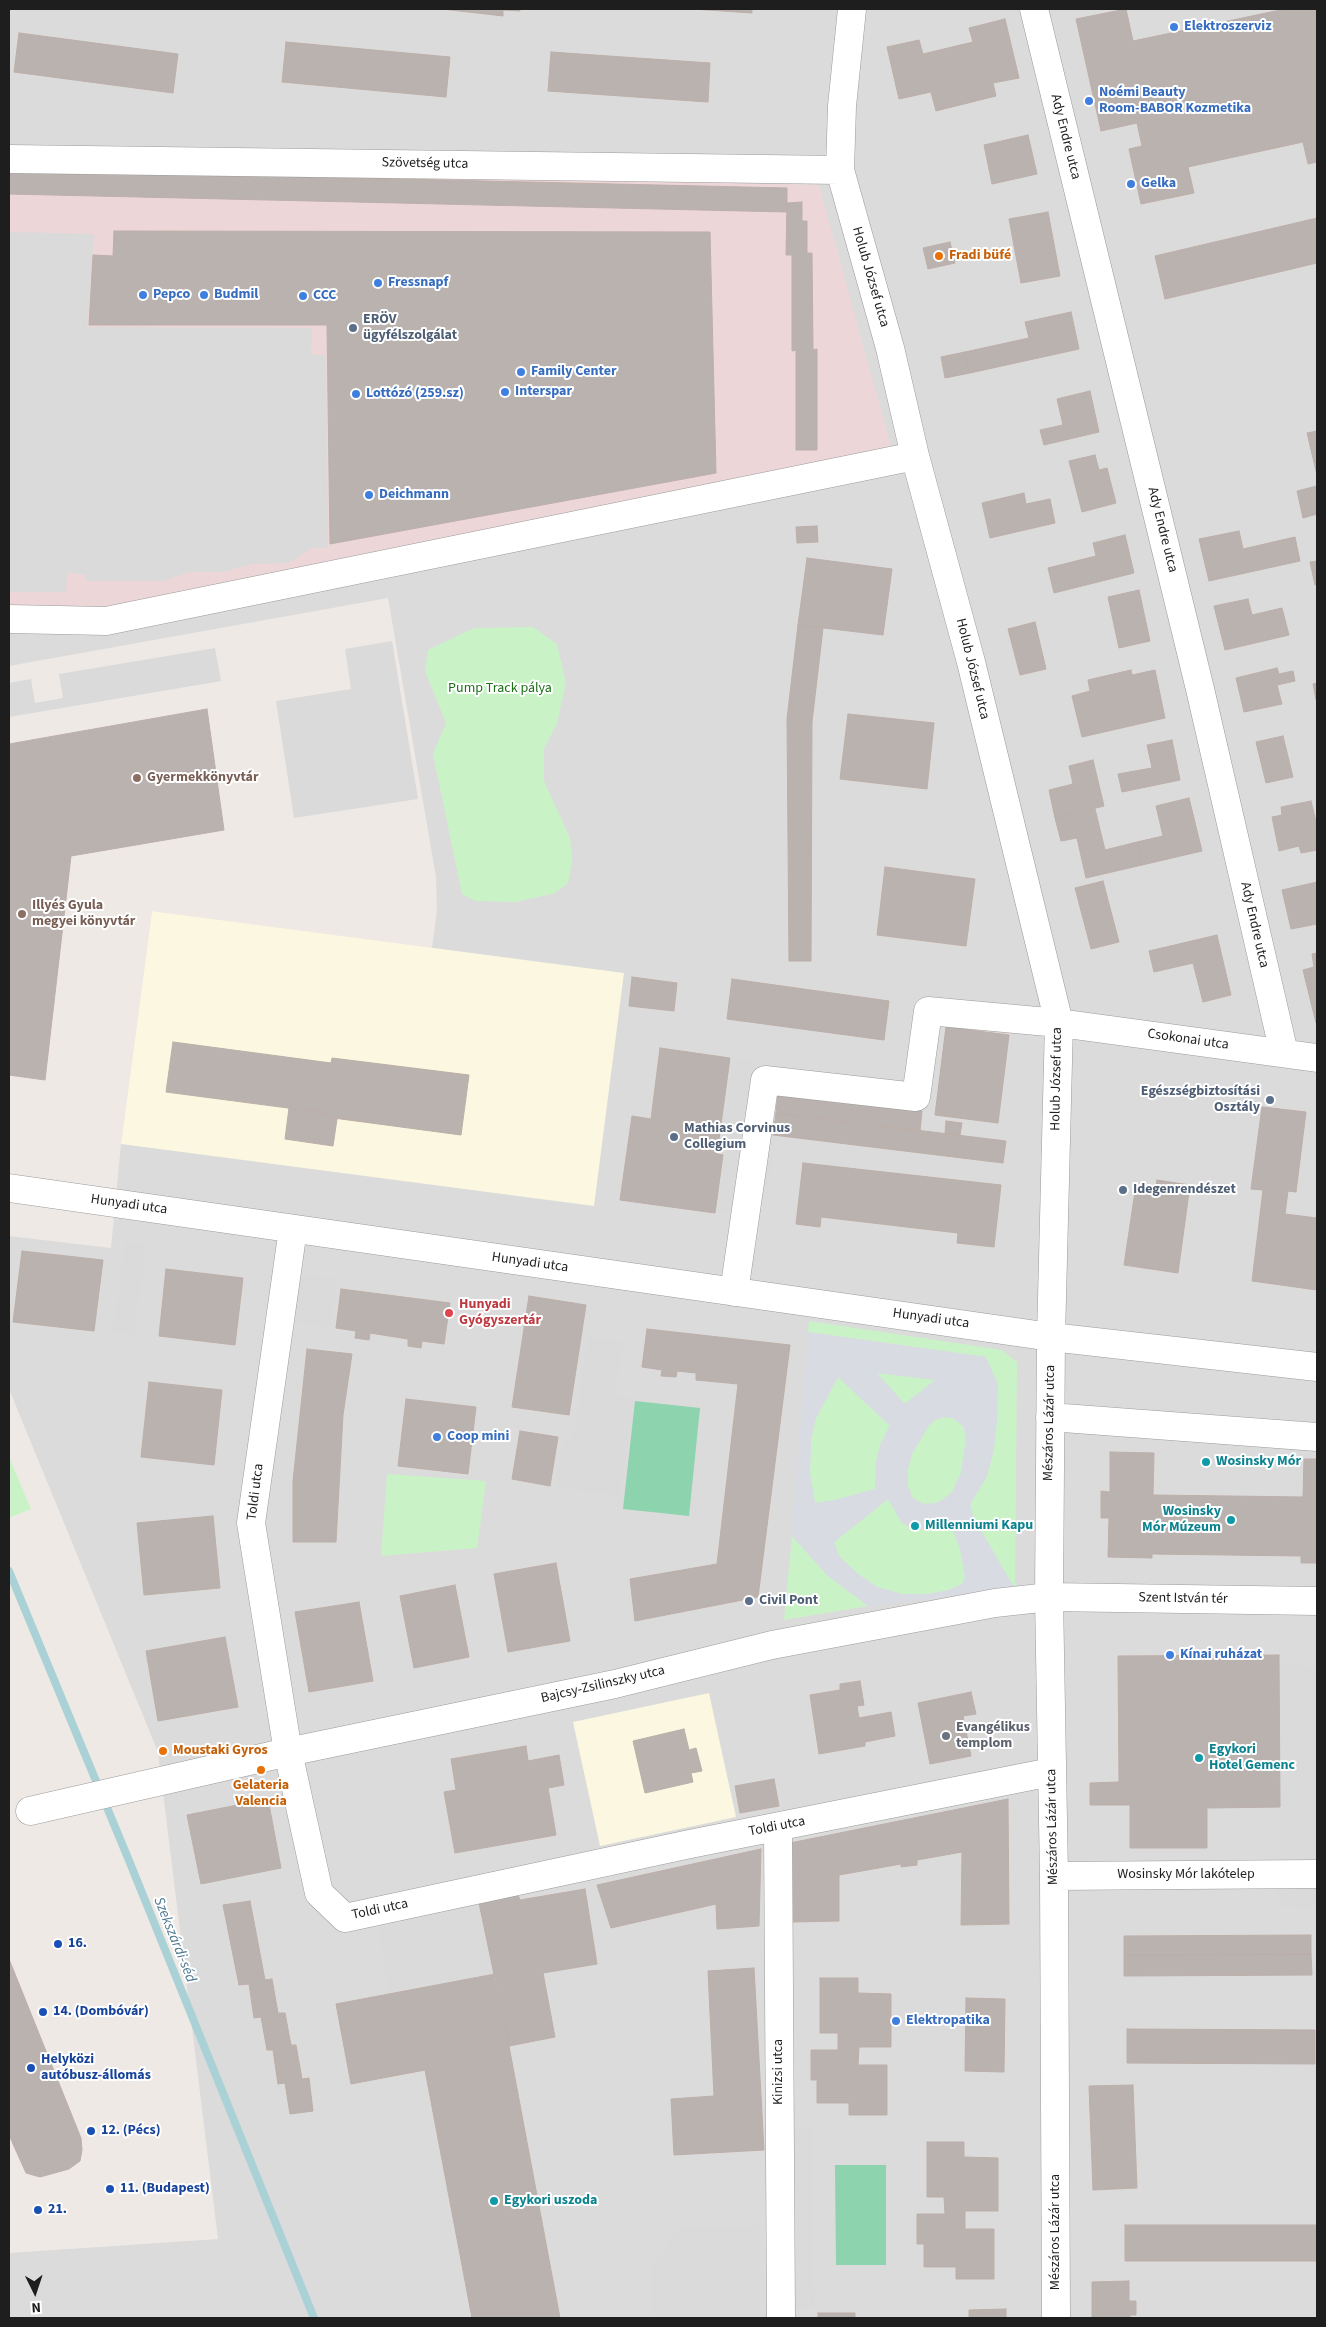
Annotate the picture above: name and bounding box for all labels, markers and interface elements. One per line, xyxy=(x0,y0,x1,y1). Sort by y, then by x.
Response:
place label: Elektroszerviz xyxy=(1184,19,1272,35)
marker: Elektroszerviz xyxy=(1168,21,1180,33)
place label: Noémi Beauty Room-BABOR Kozmetika xyxy=(1099,85,1251,118)
street label: Ady Endre utca xyxy=(1046,93,1084,181)
marker: Noémi Beauty Room-BABOR Kozmetika xyxy=(1083,95,1095,107)
street label: Szövetség utca xyxy=(382,155,468,173)
place label: Gelka xyxy=(1141,176,1176,192)
marker: Gelka xyxy=(1125,178,1137,190)
street label: Holub József utca xyxy=(848,225,892,329)
place label: Fradi büfé xyxy=(949,248,1011,264)
marker: Fradi büfé xyxy=(933,250,945,262)
place label: Fressnapf xyxy=(388,275,448,291)
marker: Fressnapf xyxy=(372,277,384,289)
place label: Pepco xyxy=(153,287,190,303)
place label: Budmil xyxy=(214,287,258,303)
place label: CCC xyxy=(313,288,336,304)
marker: Pepco xyxy=(137,289,149,301)
marker: Budmil xyxy=(198,289,210,301)
marker: CCC xyxy=(297,290,309,302)
place label: ERÖV ügyfélszolgálat xyxy=(363,312,457,344)
marker: ERÖV ügyfélszolgálat xyxy=(347,322,359,334)
place label: Family Center xyxy=(531,364,616,380)
marker: Family Center xyxy=(515,366,527,378)
place label: Interspar xyxy=(515,384,572,400)
place label: Lottózó (259.sz) xyxy=(366,386,464,402)
marker: Interspar xyxy=(499,386,511,398)
marker: Lottózó (259.sz) xyxy=(350,388,362,400)
street label: Ady Endre utca xyxy=(1143,486,1181,574)
place label: Deichmann xyxy=(379,487,449,503)
marker: Deichmann xyxy=(363,489,375,501)
street label: Holub József utca xyxy=(951,617,993,721)
park label: Pump Track pálya xyxy=(448,681,552,697)
place label: Gyermekkönyvtár xyxy=(147,770,259,786)
marker: Gyermekkönyvtár xyxy=(131,772,143,784)
street label: Ady Endre utca xyxy=(1236,881,1272,969)
place label: Illyés Gyula megyei könyvtár xyxy=(32,898,135,930)
marker: Illyés Gyula megyei könyvtár xyxy=(16,908,28,920)
street label: Csokonai utca xyxy=(1146,1026,1230,1054)
street label: Holub József utca xyxy=(1048,1027,1066,1131)
place label: Egészségbiztosítási Osztály xyxy=(1141,1084,1260,1116)
marker: Egészségbiztosítási Osztály xyxy=(1264,1094,1276,1106)
place label: Mathias Corvinus Collegium xyxy=(684,1121,790,1154)
marker: Mathias Corvinus Collegium xyxy=(668,1131,680,1143)
place label: Idegenrendészet xyxy=(1133,1182,1236,1198)
marker: Idegenrendészet xyxy=(1117,1184,1129,1196)
street label: Hunyadi utca xyxy=(90,1191,168,1219)
street label: Hunyadi utca xyxy=(491,1249,569,1277)
place label: Hunyadi Gyógyszertár xyxy=(459,1297,541,1330)
street label: Hunyadi utca xyxy=(892,1305,970,1333)
marker: Hunyadi Gyógyszertár xyxy=(443,1307,455,1319)
street label: Mészáros Lázár utca xyxy=(1041,1365,1059,1481)
place label: Coop mini xyxy=(447,1429,509,1445)
marker: Coop mini xyxy=(431,1431,443,1443)
place label: Wosinsky Mór xyxy=(1216,1454,1301,1470)
marker: Wosinsky Mór xyxy=(1200,1456,1212,1468)
street label: Toldi utca xyxy=(244,1463,268,1521)
place label: Wosinsky Mór Múzeum xyxy=(1142,1504,1221,1536)
marker: Wosinsky Mór Múzeum xyxy=(1225,1514,1237,1526)
place label: Millenniumi Kapu xyxy=(925,1518,1033,1534)
marker: Millenniumi Kapu xyxy=(909,1520,921,1532)
street label: Szent István tér xyxy=(1138,1590,1228,1608)
place label: Civil Pont xyxy=(759,1593,818,1609)
marker: Civil Pont xyxy=(743,1595,755,1607)
place label: Kínai ruházat xyxy=(1180,1647,1262,1663)
marker: Kínai ruházat xyxy=(1164,1649,1176,1661)
street label: Bajcsy-Zsilinszky utca xyxy=(539,1663,667,1707)
place label: Evangélikus templom xyxy=(956,1720,1030,1752)
marker: Evangélikus templom xyxy=(940,1730,952,1742)
place label: Egykori Hotel Gemenc xyxy=(1209,1742,1295,1774)
place label: Moustaki Gyros xyxy=(173,1743,268,1759)
marker: Moustaki Gyros xyxy=(157,1745,169,1757)
marker: Egykori Hotel Gemenc xyxy=(1193,1752,1205,1764)
marker: Gelateria Valencia xyxy=(255,1764,267,1776)
street label: Mészáros Lázár utca xyxy=(1044,1769,1062,1885)
place label: Gelateria Valencia xyxy=(233,1778,289,1810)
street label: Toldi utca xyxy=(747,1813,807,1841)
street label: Wosinsky Mór lakótelep xyxy=(1117,1867,1255,1883)
water label: Szekszárdi-séd xyxy=(149,1895,199,1985)
street label: Toldi utca xyxy=(350,1896,410,1924)
place label: 16. xyxy=(68,1936,87,1952)
marker: 16. xyxy=(52,1938,64,1950)
place label: 14. (Dombóvár) xyxy=(53,2004,149,2020)
marker: 14. (Dombóvár) xyxy=(37,2006,49,2018)
place label: Elektropatika xyxy=(906,2013,990,2029)
marker: Elektropatika xyxy=(890,2015,902,2027)
street label: Kinizsi utca xyxy=(771,2039,787,2105)
place label: Helyközi autóbusz-állomás xyxy=(41,2052,151,2084)
marker: Helyközi autóbusz-állomás xyxy=(25,2062,37,2074)
place label: 12. (Pécs) xyxy=(101,2123,160,2139)
marker: 12. (Pécs) xyxy=(85,2125,97,2137)
street label: Mészáros Lázár utca xyxy=(1048,2174,1064,2290)
place label: 11. (Budapest) xyxy=(120,2181,210,2197)
marker: 11. (Budapest) xyxy=(104,2183,116,2195)
place label: Egykori uszoda xyxy=(504,2193,597,2209)
marker: Egykori uszoda xyxy=(488,2195,500,2207)
place label: 21. xyxy=(48,2202,67,2218)
marker: 21. xyxy=(32,2204,44,2216)
north arrow xyxy=(10,2267,60,2317)
text: N xyxy=(31,2297,41,2317)

